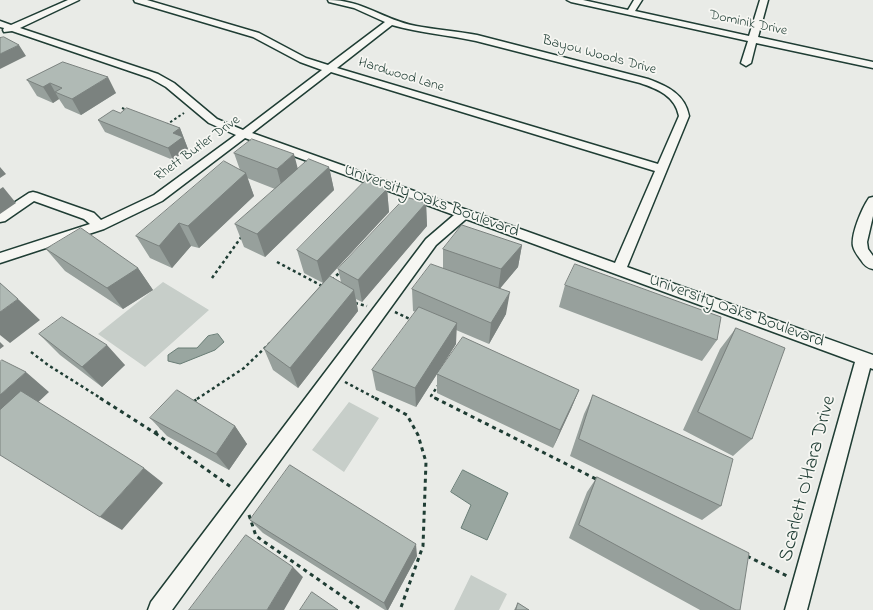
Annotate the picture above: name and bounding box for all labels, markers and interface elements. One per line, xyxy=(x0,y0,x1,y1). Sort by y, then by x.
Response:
street label: Dominik Drive xyxy=(708,8,788,40)
street label: Bayou Woods Drive xyxy=(540,33,658,79)
street label: Hardwood Lane xyxy=(356,55,446,97)
street label: Rhett Butler Drive xyxy=(152,112,244,186)
street label: University Oaks Boulevard xyxy=(341,161,521,243)
street label: University Oaks Boulevard xyxy=(646,271,826,353)
street label: Scarlett O'Hara Drive xyxy=(775,393,843,565)

